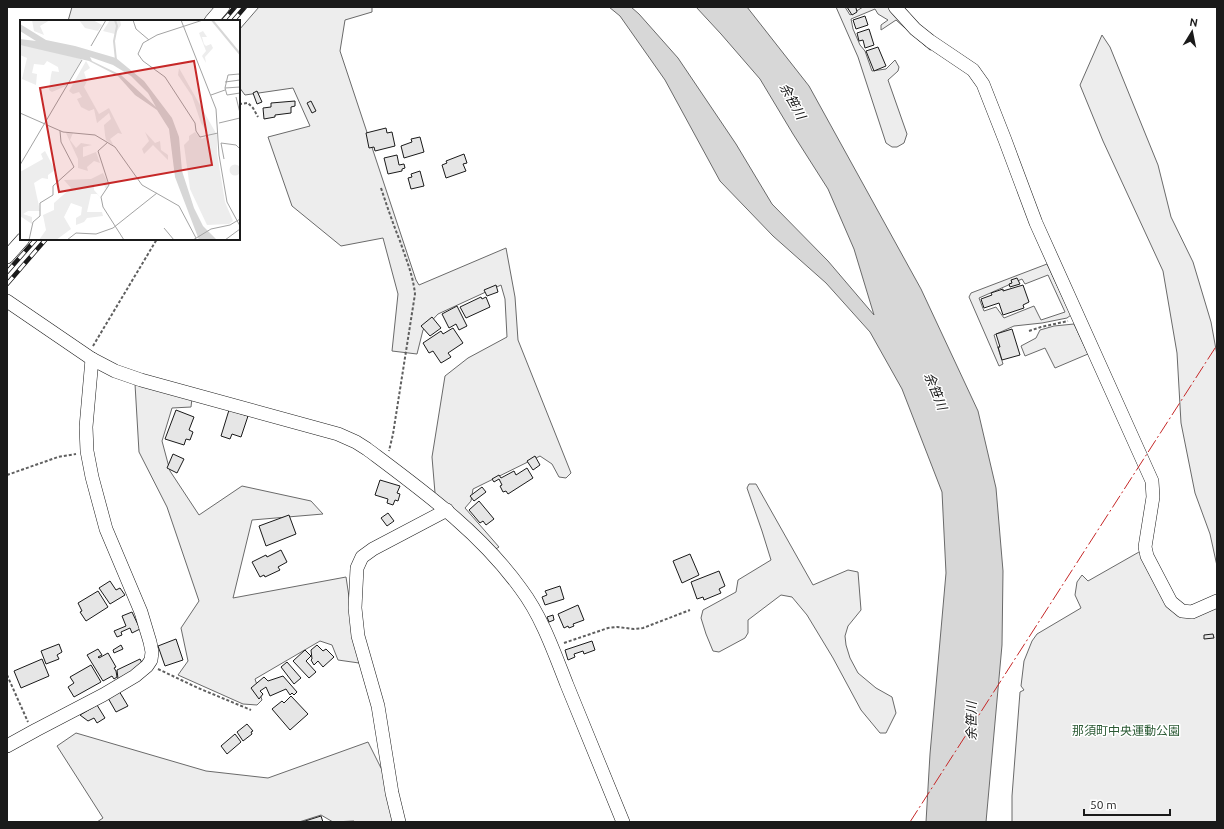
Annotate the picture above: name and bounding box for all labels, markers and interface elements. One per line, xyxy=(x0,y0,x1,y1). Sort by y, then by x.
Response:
north arrow xyxy=(1172,12,1212,52)
text: N xyxy=(1189,16,1199,29)
inset map xyxy=(20,20,240,240)
water label: 余笹川 xyxy=(777,81,810,123)
water label: 余笹川 xyxy=(922,370,951,414)
water label: 余笹川 xyxy=(964,700,978,741)
park label: 那須町中央運動公園 xyxy=(1072,724,1180,737)
scale bar xyxy=(1084,791,1170,817)
text: 50 m xyxy=(1090,798,1117,811)

